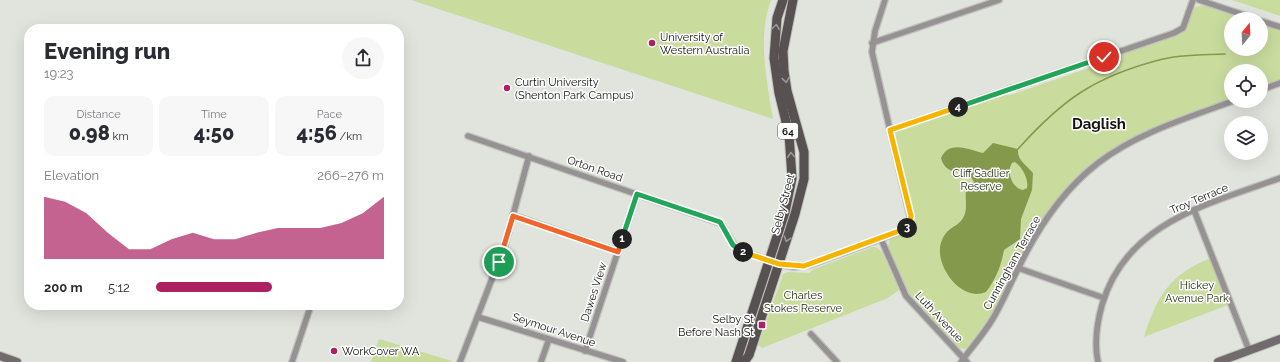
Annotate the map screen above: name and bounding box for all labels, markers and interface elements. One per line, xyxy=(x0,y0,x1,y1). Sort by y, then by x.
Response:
north arrow xyxy=(1224,12,1268,56)
map controls xyxy=(1224,12,1268,160)
one-way arrow xyxy=(771,24,780,30)
place label: University of Western Australia xyxy=(660,31,749,57)
button: share xyxy=(342,37,384,79)
text: Evening run xyxy=(44,38,170,64)
marker: University of Western Australia xyxy=(647,38,657,48)
pin xyxy=(1087,40,1121,74)
icon: check xyxy=(1093,46,1115,68)
button: locate xyxy=(1224,64,1268,108)
text: 19:23 xyxy=(44,66,73,81)
place label: Curtin University (Shenton Park Campus) xyxy=(515,76,634,102)
one-way arrow xyxy=(781,77,790,83)
marker: Curtin University (Shenton Park Campus) xyxy=(502,83,512,93)
pin: 4 xyxy=(948,97,968,117)
text: 4 xyxy=(955,100,961,113)
text: Distance xyxy=(77,108,121,121)
text: Time xyxy=(201,108,227,121)
text: Pace xyxy=(317,108,342,121)
district label: Daglish xyxy=(1072,115,1126,133)
button: layers xyxy=(1224,116,1268,160)
text: 0.98 xyxy=(69,121,110,145)
text: 4:50 xyxy=(194,121,234,145)
text: 4:56 xyxy=(296,121,337,145)
road number: 64 xyxy=(778,123,798,139)
text: km xyxy=(110,130,129,143)
text: /km xyxy=(337,130,362,143)
one-way arrow xyxy=(787,152,796,158)
street label: Orton Road xyxy=(566,153,625,185)
park label: Cliff Sadlier Reserve xyxy=(952,167,1010,193)
text: Elevation xyxy=(44,168,99,183)
text: 266–276 m xyxy=(317,168,384,183)
street label: Selby Street xyxy=(769,172,797,235)
street label: Troy Terrace xyxy=(1168,181,1231,217)
street label: Cunningham Terrace xyxy=(981,213,1044,312)
pin: 3 xyxy=(897,218,917,238)
text: 3 xyxy=(904,221,910,234)
pin: 1 xyxy=(612,229,632,249)
text: 1 xyxy=(619,232,625,245)
one-way arrow xyxy=(783,235,792,242)
pin: 2 xyxy=(733,242,753,262)
pin xyxy=(482,245,516,279)
text: 2 xyxy=(740,245,746,258)
icon: arrive xyxy=(488,251,510,273)
street label: Dawes View xyxy=(578,261,610,323)
park label: Hickey Avenue Park xyxy=(1165,279,1229,305)
text: 200 m xyxy=(44,280,83,295)
text: 5:12 xyxy=(108,280,130,295)
park label: Charles Stokes Reserve xyxy=(764,289,843,315)
street label: Luth Avenue xyxy=(912,289,966,345)
street label: Seymour Avenue xyxy=(511,310,598,350)
place label: Selby St Before Nash St xyxy=(678,313,754,339)
marker: Selby St Before Nash St xyxy=(757,320,767,330)
place label: WorkCover WA xyxy=(342,345,420,358)
marker: WorkCover WA xyxy=(329,346,339,356)

